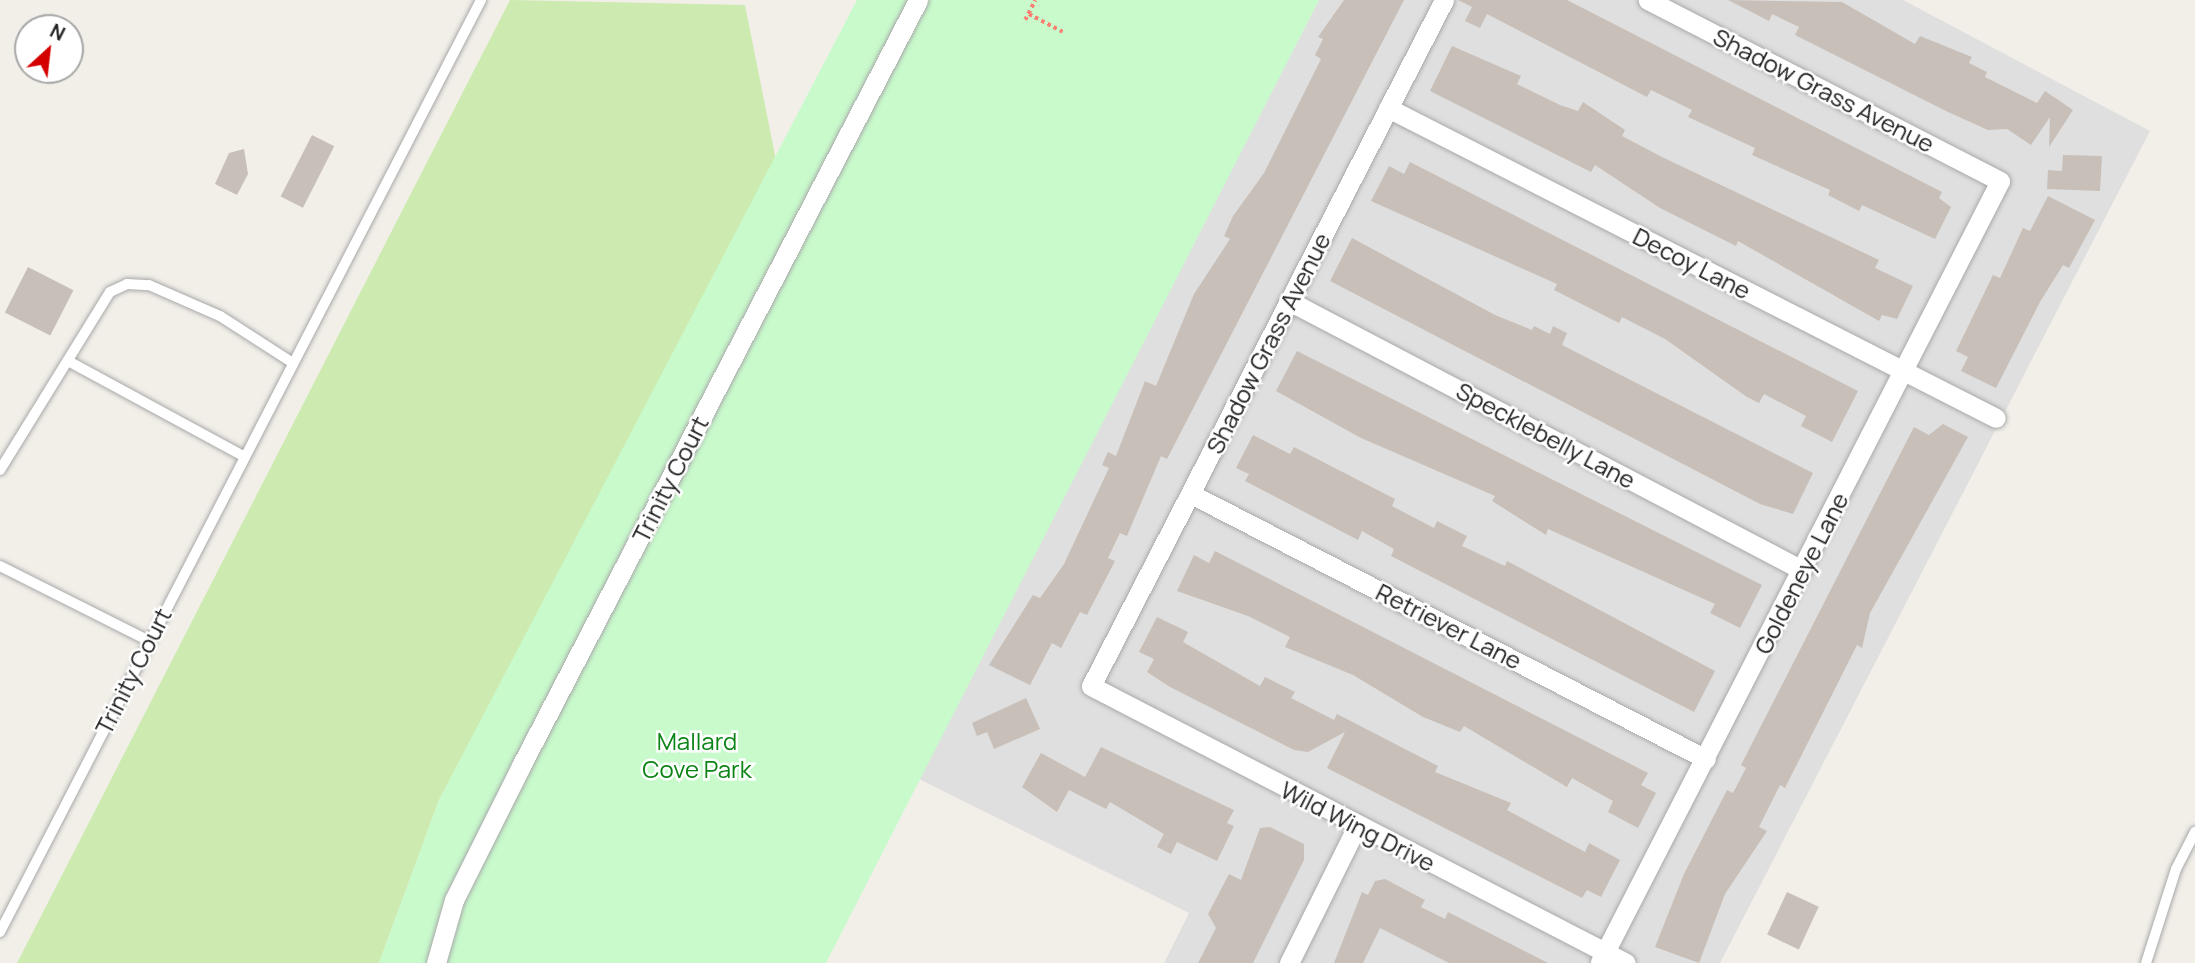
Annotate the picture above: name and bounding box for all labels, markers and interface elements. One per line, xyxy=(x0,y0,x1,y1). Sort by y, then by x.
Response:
north arrow xyxy=(14,14,84,84)
text: N xyxy=(46,17,70,47)
street label: Shadow Grass Avenue xyxy=(1709,22,1939,158)
street label: Decoy Lane xyxy=(1628,221,1756,305)
street label: Shadow Grass Avenue xyxy=(1200,228,1336,458)
street label: Specklebelly Lane xyxy=(1452,376,1640,494)
street label: Trinity Court xyxy=(626,411,714,547)
street label: Goldeneye Lane xyxy=(1748,487,1854,659)
street label: Retriever Lane xyxy=(1371,577,1527,675)
street label: Trinity Court xyxy=(89,603,177,739)
park label: Mallard Cove Park xyxy=(642,727,752,783)
street label: Wild Wing Drive xyxy=(1276,775,1440,877)

